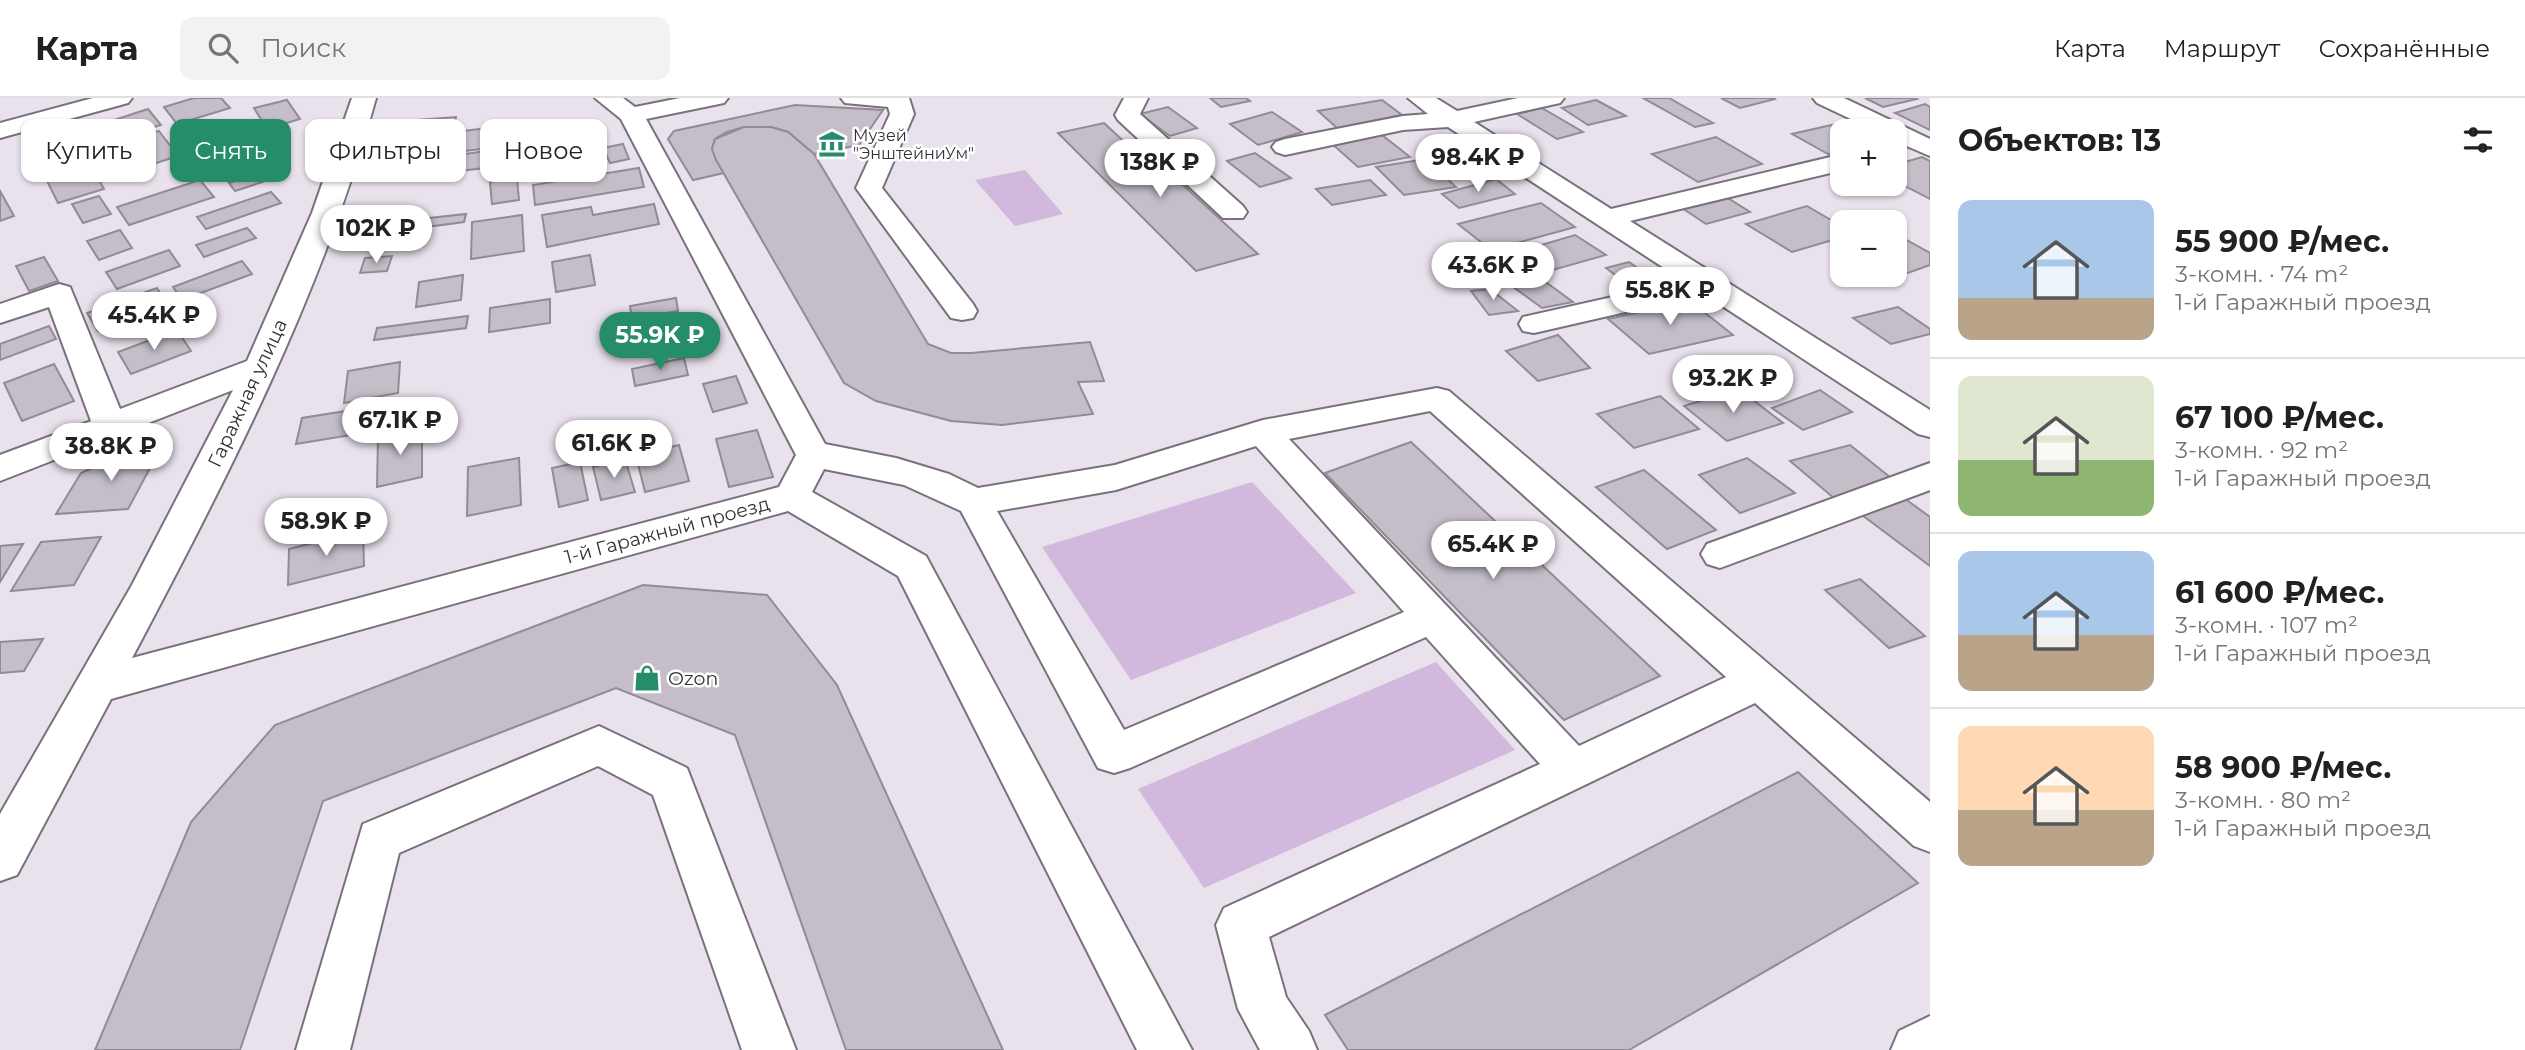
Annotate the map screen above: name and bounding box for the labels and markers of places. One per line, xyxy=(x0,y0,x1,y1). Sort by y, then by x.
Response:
place label: Музей "ЭнштейниУм" xyxy=(853,126,974,163)
museum icon: Музей "ЭнштейниУм" xyxy=(817,129,847,159)
pin: 98.4K ₽ xyxy=(1413,134,1543,194)
pin: 138K ₽ xyxy=(1103,140,1217,199)
pin: 102K ₽ xyxy=(319,206,433,265)
pin: 43.6K ₽ xyxy=(1428,242,1558,302)
pin: 55.8K ₽ xyxy=(1605,268,1735,327)
pin: 45.4K ₽ xyxy=(89,292,219,352)
pin: 55.9K ₽ xyxy=(595,313,725,372)
pin: 93.2K ₽ xyxy=(1668,356,1798,415)
pin: 67.1K ₽ xyxy=(335,398,465,457)
pin: 61.6K ₽ xyxy=(549,420,679,480)
pin: 38.8K ₽ xyxy=(46,424,176,483)
pin: 58.9K ₽ xyxy=(261,498,391,558)
pin: 65.4K ₽ xyxy=(1428,522,1558,581)
shop icon: Ozon xyxy=(632,663,662,693)
place label: Ozon xyxy=(668,667,718,690)

